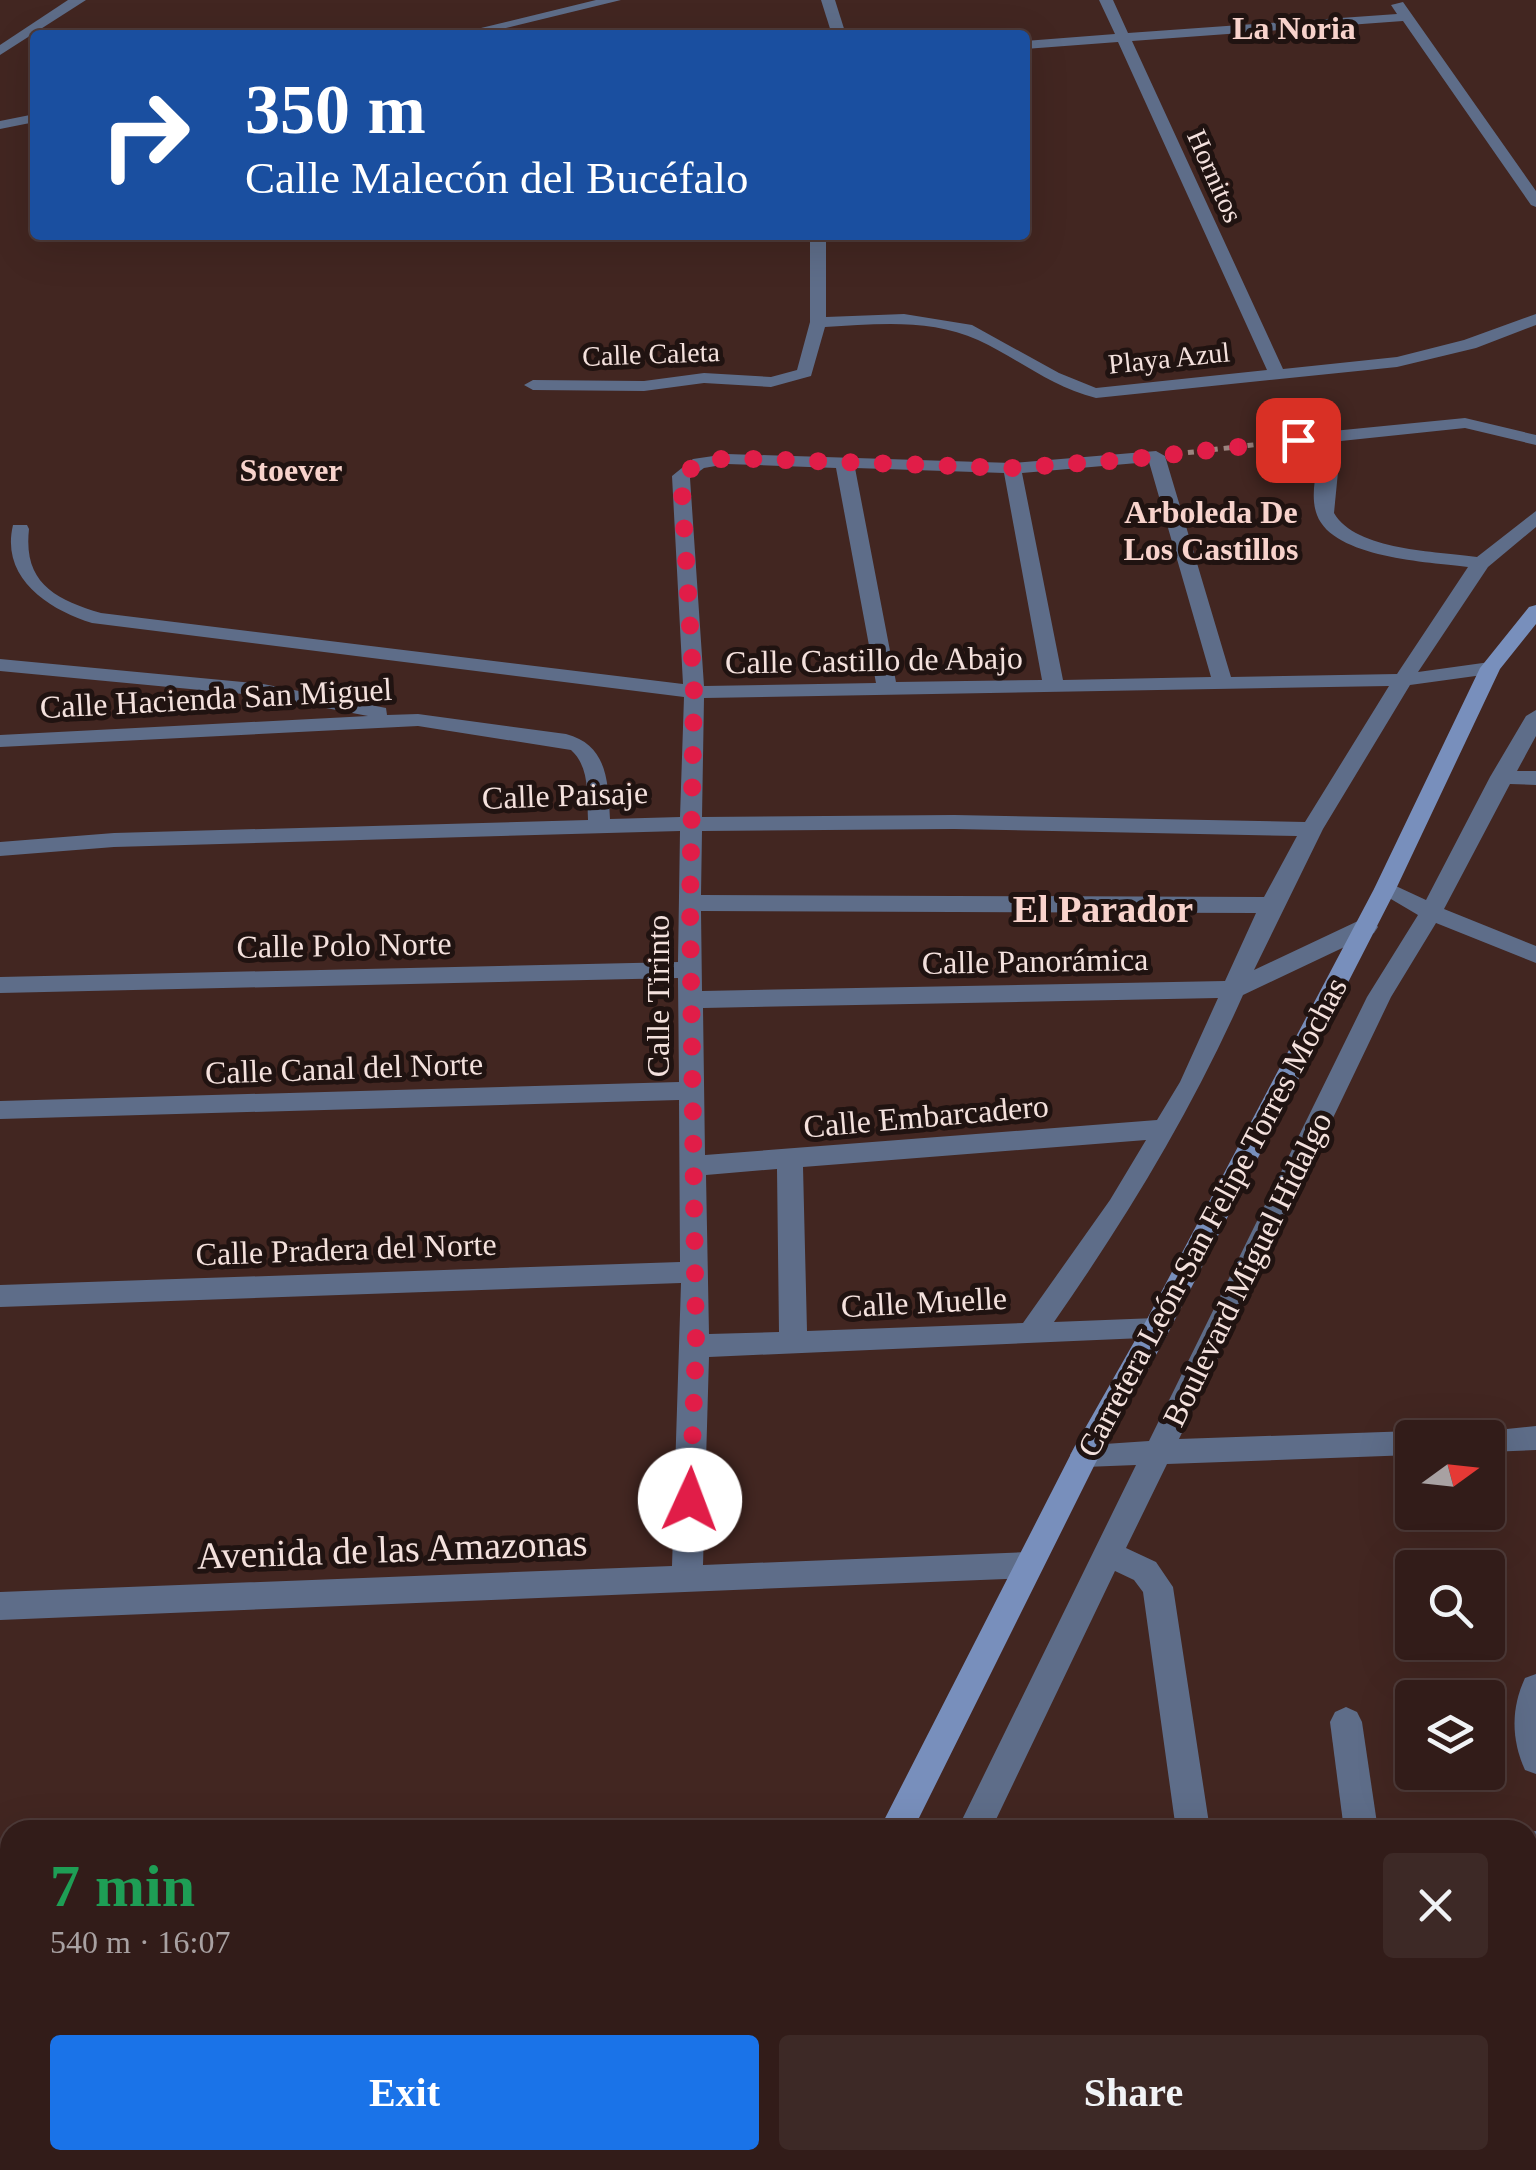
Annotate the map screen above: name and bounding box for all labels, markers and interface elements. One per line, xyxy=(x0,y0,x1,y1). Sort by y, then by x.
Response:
district label: La Noria xyxy=(1232,10,1356,46)
icon: right xyxy=(80,70,210,200)
text: 350 m xyxy=(245,71,426,148)
street label: Hornitos xyxy=(1181,125,1249,227)
text: Calle Malecón del Bucéfalo xyxy=(245,153,749,203)
street label: Calle Caleta xyxy=(582,336,721,372)
street label: Playa Azul xyxy=(1107,336,1232,380)
pin xyxy=(1256,398,1341,483)
icon: arrive xyxy=(1271,413,1326,468)
district label: Stoever xyxy=(239,452,343,488)
district label: Arboleda De Los Castillos xyxy=(1123,494,1299,567)
street label: Calle Castillo de Abajo xyxy=(725,639,1023,681)
street label: Calle Hacienda San Miguel xyxy=(39,671,393,725)
street label: Calle Paisaje xyxy=(481,774,649,816)
district label: El Parador xyxy=(1013,888,1193,930)
street label: Calle Tirinto xyxy=(640,915,676,1077)
street label: Calle Polo Norte xyxy=(236,925,452,965)
street label: Calle Panorámica xyxy=(921,941,1149,981)
street label: Carretera León-San Felipe Torres Mochas xyxy=(1070,971,1354,1463)
street label: Calle Canal del Norte xyxy=(204,1045,484,1091)
street label: Calle Embarcadero xyxy=(802,1087,1050,1145)
street label: Boulevard Miguel Hidalgo xyxy=(1155,1106,1339,1432)
street label: Calle Pradera del Norte xyxy=(195,1226,497,1272)
street label: Calle Muelle xyxy=(840,1280,1008,1324)
north arrow xyxy=(1395,1420,1505,1530)
map controls xyxy=(1395,1420,1505,1790)
position arrow xyxy=(638,1448,742,1552)
street label: Avenida de las Amazonas xyxy=(196,1521,588,1577)
button: search xyxy=(1395,1550,1505,1660)
button: layers xyxy=(1395,1680,1505,1790)
text: 7 min xyxy=(50,1853,195,1919)
button: close xyxy=(1383,1853,1488,1958)
text: 540 m · 16:07 xyxy=(50,1924,230,1960)
button: Exit xyxy=(50,2035,759,2150)
button: Share xyxy=(779,2035,1488,2150)

